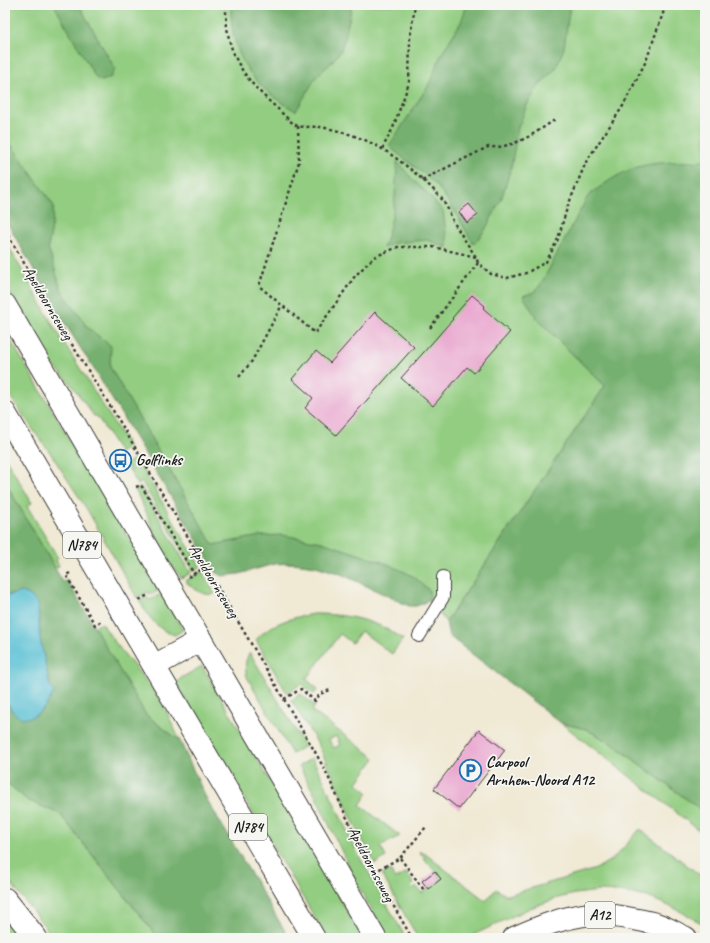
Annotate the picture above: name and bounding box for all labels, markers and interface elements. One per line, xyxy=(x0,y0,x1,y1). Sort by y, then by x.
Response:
street label: Apeldoornseweg xyxy=(18,263,78,345)
bus stop icon: Golflinks xyxy=(107,447,133,473)
place label: Golflinks xyxy=(136,450,183,470)
road number: N784 xyxy=(63,532,101,558)
street label: Apeldoornseweg xyxy=(184,541,244,623)
place label: Carpool Arnhem-Noord A12 xyxy=(486,752,596,790)
parking icon: Carpool Arnhem-Noord A12 xyxy=(457,758,483,784)
road number: N784 xyxy=(229,814,267,840)
street label: Apeldoornseweg xyxy=(343,823,400,906)
road number: A12 xyxy=(585,902,615,928)

